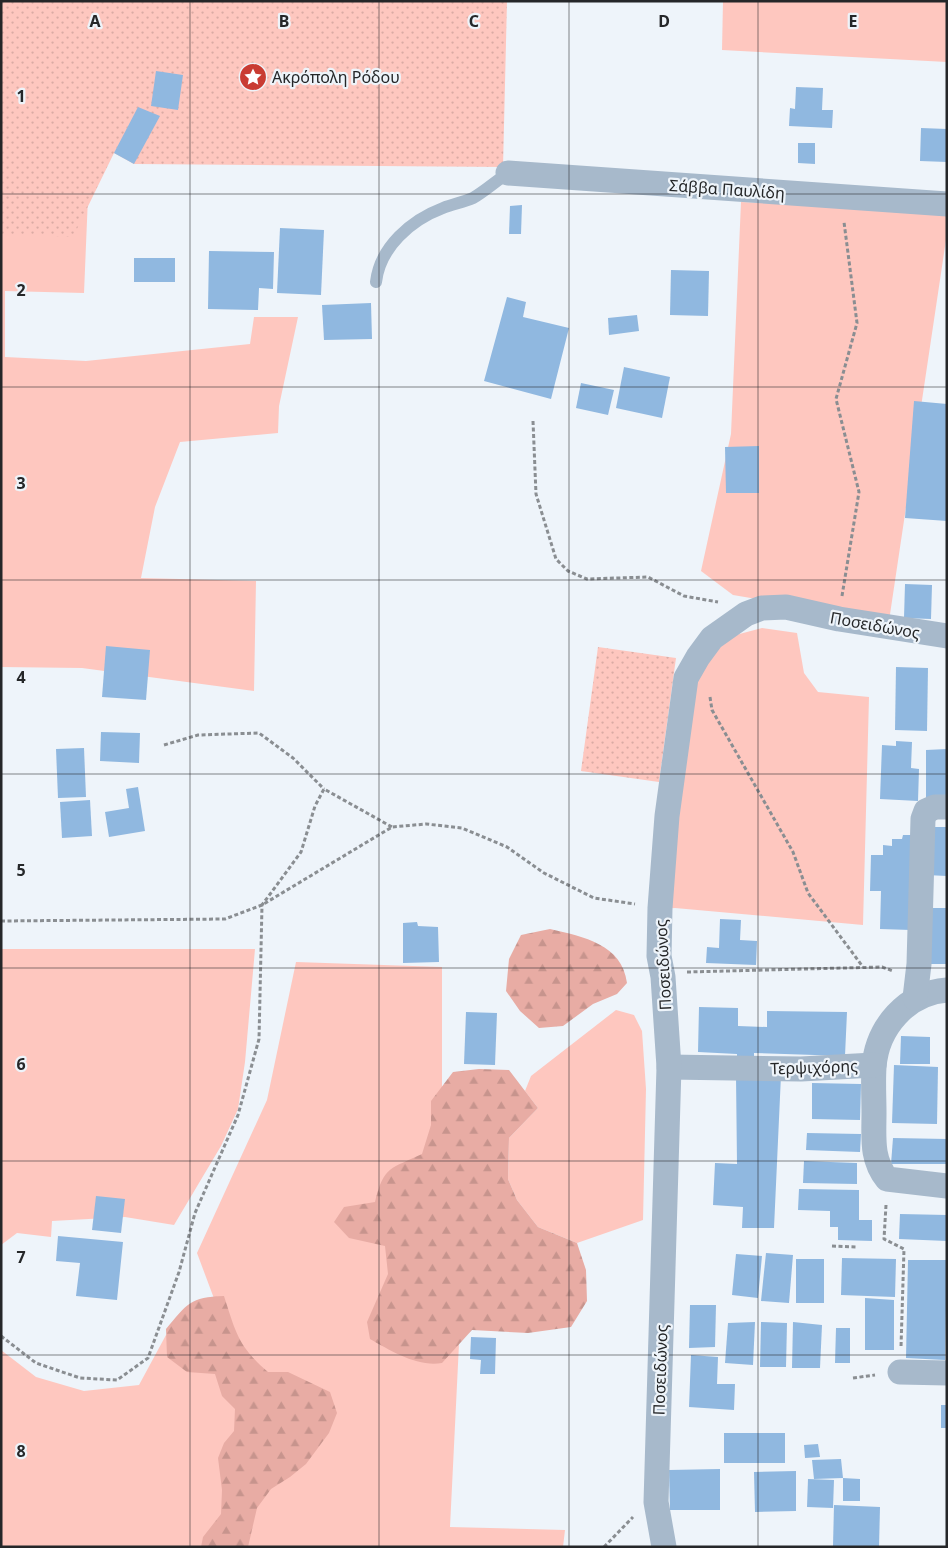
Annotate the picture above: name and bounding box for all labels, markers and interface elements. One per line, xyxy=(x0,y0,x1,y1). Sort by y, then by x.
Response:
text: A xyxy=(89,10,101,32)
text: B xyxy=(279,10,289,32)
text: C xyxy=(469,10,479,32)
text: D xyxy=(658,10,670,32)
text: E xyxy=(849,10,858,32)
place icon: Ακρόπολη Ρόδου xyxy=(238,62,268,92)
place label: Ακρόπολη Ρόδου xyxy=(272,66,400,88)
text: 1 xyxy=(16,85,26,107)
street label: Σάββα Παυλίδη xyxy=(668,174,786,204)
text: 2 xyxy=(16,279,26,301)
text: 3 xyxy=(16,472,26,494)
street label: Ποσειδώνος xyxy=(828,606,922,644)
text: 4 xyxy=(16,666,26,688)
text: 5 xyxy=(16,859,26,881)
street label: Ποσειδώνος xyxy=(650,919,676,1011)
text: 6 xyxy=(16,1053,26,1075)
street label: Τερψιχόρης xyxy=(770,1054,858,1080)
text: 7 xyxy=(16,1246,26,1268)
street label: Ποσειδώνος xyxy=(647,1324,673,1416)
text: 8 xyxy=(16,1440,26,1462)

